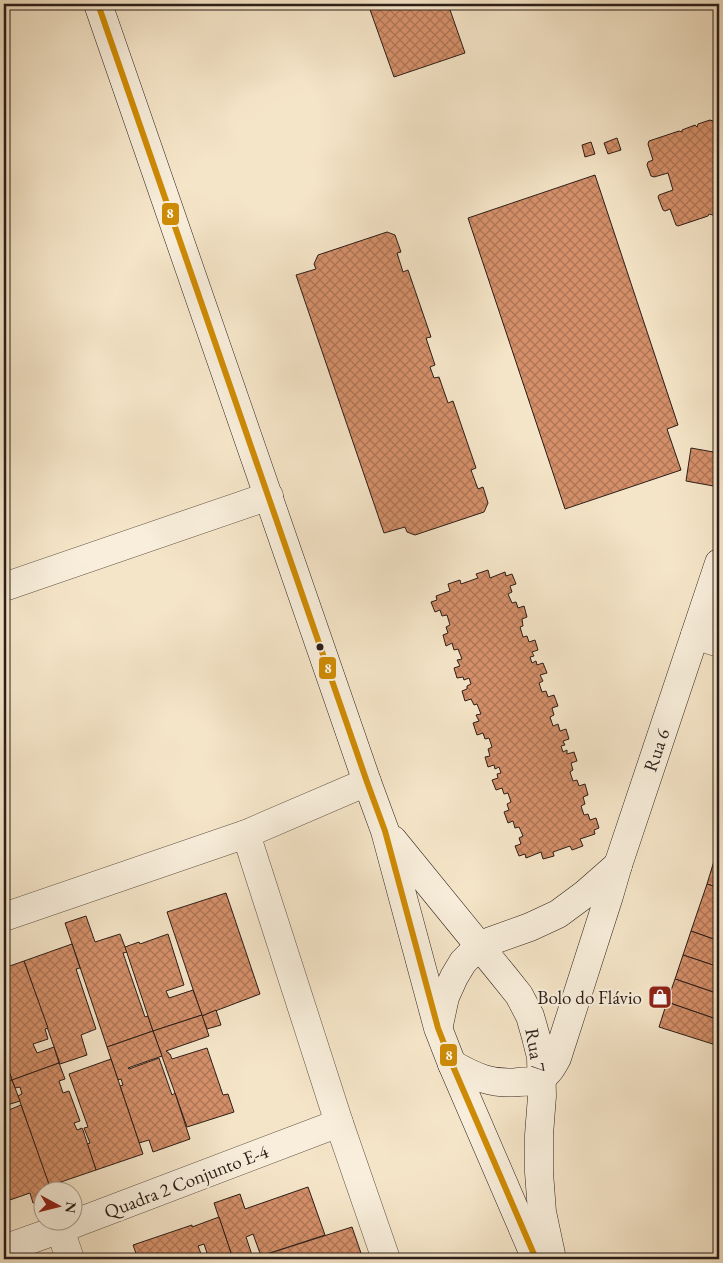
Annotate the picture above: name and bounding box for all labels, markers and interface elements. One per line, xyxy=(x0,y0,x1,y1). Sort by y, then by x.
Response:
line badge: 8 xyxy=(161,202,180,226)
text: 8 xyxy=(166,204,174,222)
unlabelled marker xyxy=(315,642,325,652)
line badge: 8 xyxy=(318,656,337,680)
text: 8 xyxy=(324,659,332,677)
street label: Rua 6 xyxy=(637,725,675,775)
shop icon: Bolo do Flávio xyxy=(647,984,673,1010)
place label: Bolo do Flávio xyxy=(537,985,642,1010)
street label: Rua 7 xyxy=(519,1026,552,1075)
line badge: 8 xyxy=(439,1043,458,1067)
text: 8 xyxy=(445,1046,453,1064)
street label: Quadra 2 Conjunto E-4 xyxy=(101,1138,273,1224)
north arrow xyxy=(32,1180,82,1230)
text: N xyxy=(61,1201,81,1215)

